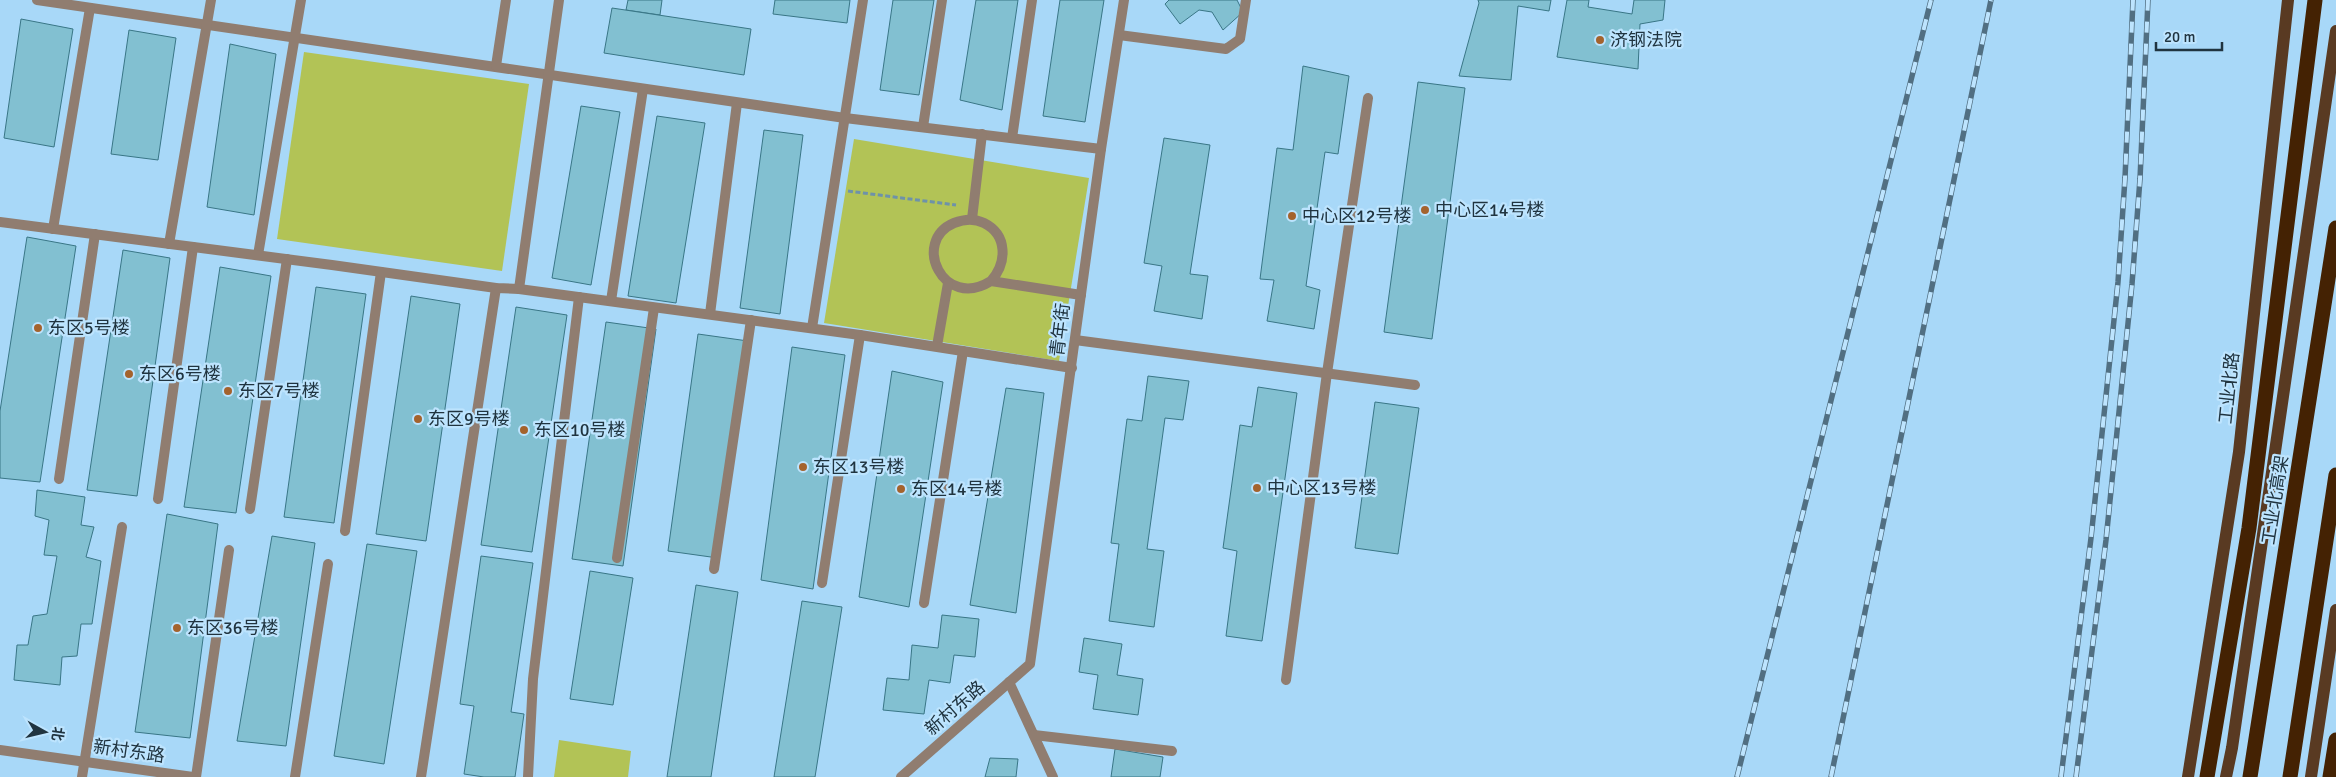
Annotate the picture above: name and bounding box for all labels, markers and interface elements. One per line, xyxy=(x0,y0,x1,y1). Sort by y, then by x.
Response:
scale bar xyxy=(2156,20,2222,52)
text: 20 m xyxy=(2164,28,2195,46)
place label: 济钢法院 xyxy=(1610,29,1682,51)
marker: 济钢法院 xyxy=(1594,34,1606,46)
place label: 中心区14号楼 xyxy=(1435,199,1544,221)
marker: 中心区14号楼 xyxy=(1419,204,1431,216)
place label: 中心区12号楼 xyxy=(1302,205,1411,227)
marker: 中心区12号楼 xyxy=(1286,210,1298,222)
street label: 青年街 xyxy=(1046,302,1074,358)
place label: 东区5号楼 xyxy=(48,317,130,339)
marker: 东区5号楼 xyxy=(32,322,44,334)
street label: 工业北路 xyxy=(2214,351,2244,425)
place label: 东区6号楼 xyxy=(139,363,221,385)
marker: 东区6号楼 xyxy=(123,368,135,380)
place label: 东区7号楼 xyxy=(238,380,320,402)
marker: 东区7号楼 xyxy=(222,385,234,397)
place label: 东区9号楼 xyxy=(428,408,510,430)
marker: 东区9号楼 xyxy=(412,413,424,425)
place label: 东区10号楼 xyxy=(534,419,625,441)
marker: 东区10号楼 xyxy=(518,424,530,436)
street label: 工业北高架 xyxy=(2257,454,2293,546)
place label: 东区13号楼 xyxy=(813,456,904,478)
marker: 东区13号楼 xyxy=(797,461,809,473)
place label: 中心区13号楼 xyxy=(1267,477,1376,499)
place label: 东区14号楼 xyxy=(911,478,1002,500)
marker: 中心区13号楼 xyxy=(1251,482,1263,494)
marker: 东区14号楼 xyxy=(895,483,907,495)
place label: 东区36号楼 xyxy=(187,617,278,639)
marker: 东区36号楼 xyxy=(171,622,183,634)
street label: 新村东路 xyxy=(921,676,989,740)
north arrow xyxy=(20,707,70,757)
text: 北 xyxy=(48,726,67,742)
street label: 新村东路 xyxy=(92,735,166,767)

